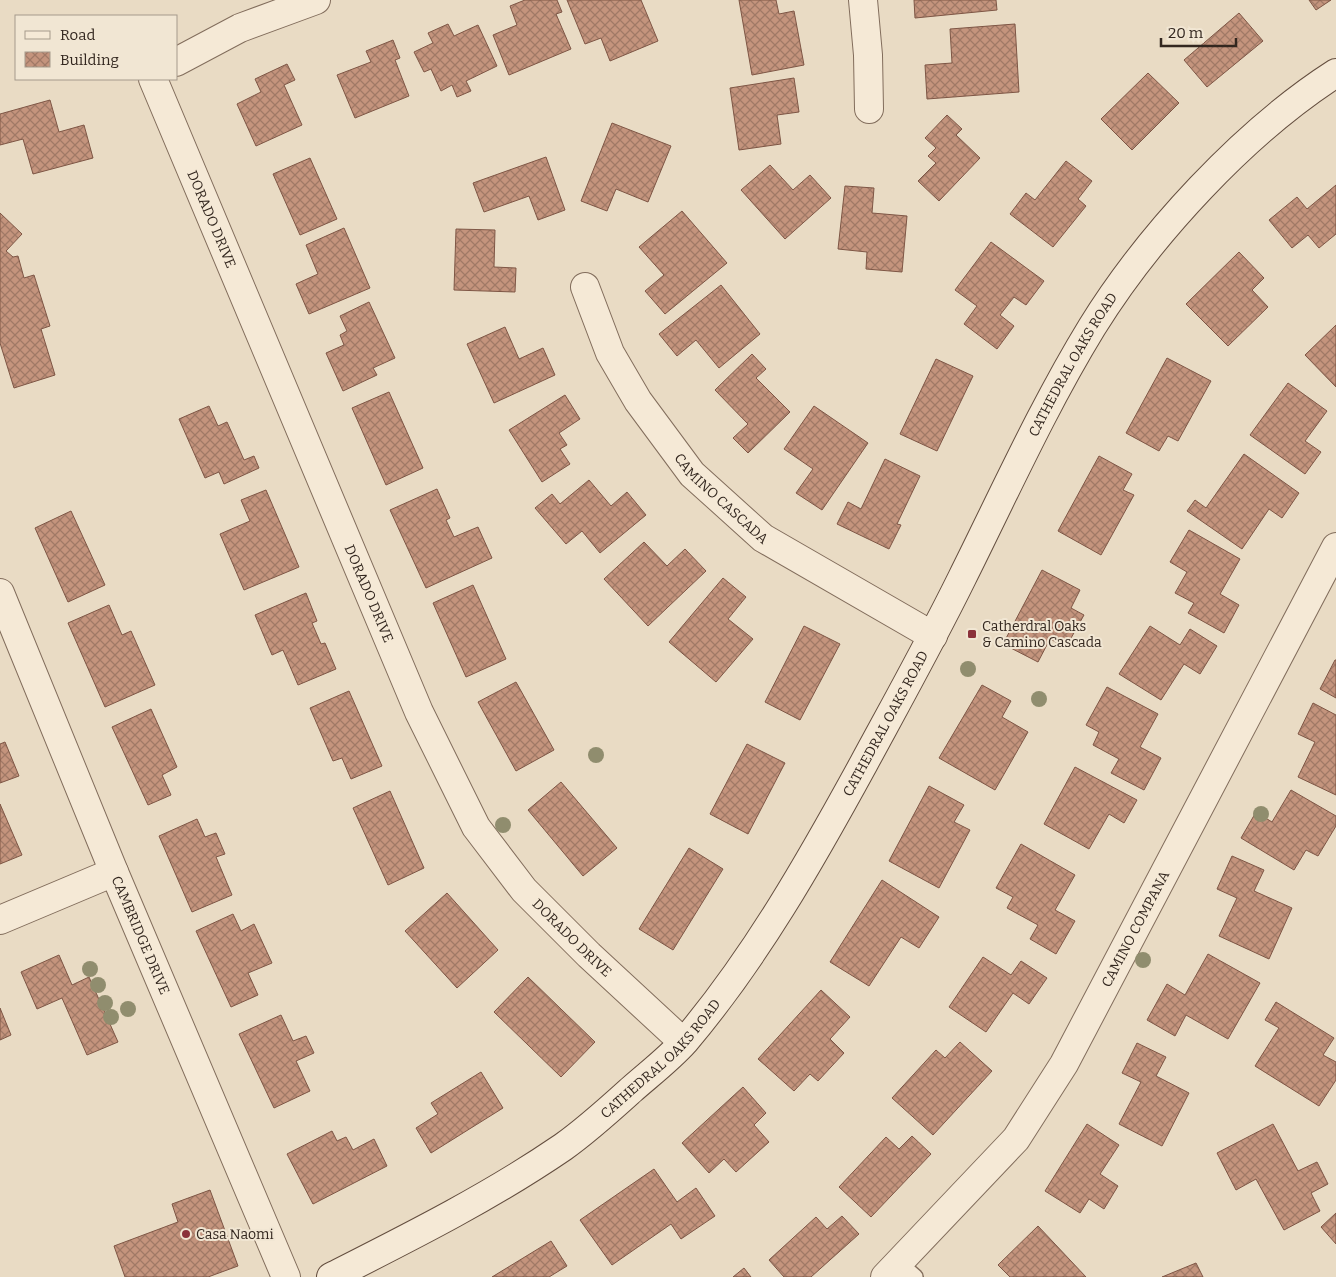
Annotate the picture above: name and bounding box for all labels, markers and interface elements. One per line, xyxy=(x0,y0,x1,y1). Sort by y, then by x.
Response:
legend xyxy=(15,15,178,80)
scale bar xyxy=(1161,15,1236,47)
text: 20 m xyxy=(1168,24,1204,42)
text: Road xyxy=(60,26,95,44)
text: Building xyxy=(60,51,119,69)
street label: DORADO DRIVE xyxy=(183,168,239,271)
street label: CATHEDRAL OAKS ROAD xyxy=(1025,290,1121,439)
street label: CAMINO CASCADA xyxy=(671,450,772,548)
street label: DORADO DRIVE xyxy=(341,542,397,645)
place label: Catherdral Oaks & Camino Cascada xyxy=(982,618,1102,651)
marker: Catherdral Oaks & Camino Cascada xyxy=(966,628,978,640)
street label: CATHEDRAL OAKS ROAD xyxy=(839,648,932,799)
street label: CAMINO COMPANA xyxy=(1098,868,1173,990)
street label: CAMBRIDGE DRIVE xyxy=(108,873,173,997)
street label: DORADO DRIVE xyxy=(529,895,615,981)
street label: CATHEDRAL OAKS ROAD xyxy=(597,996,724,1122)
place label: Casa Naomi xyxy=(196,1226,274,1243)
marker: Casa Naomi xyxy=(180,1228,192,1240)

